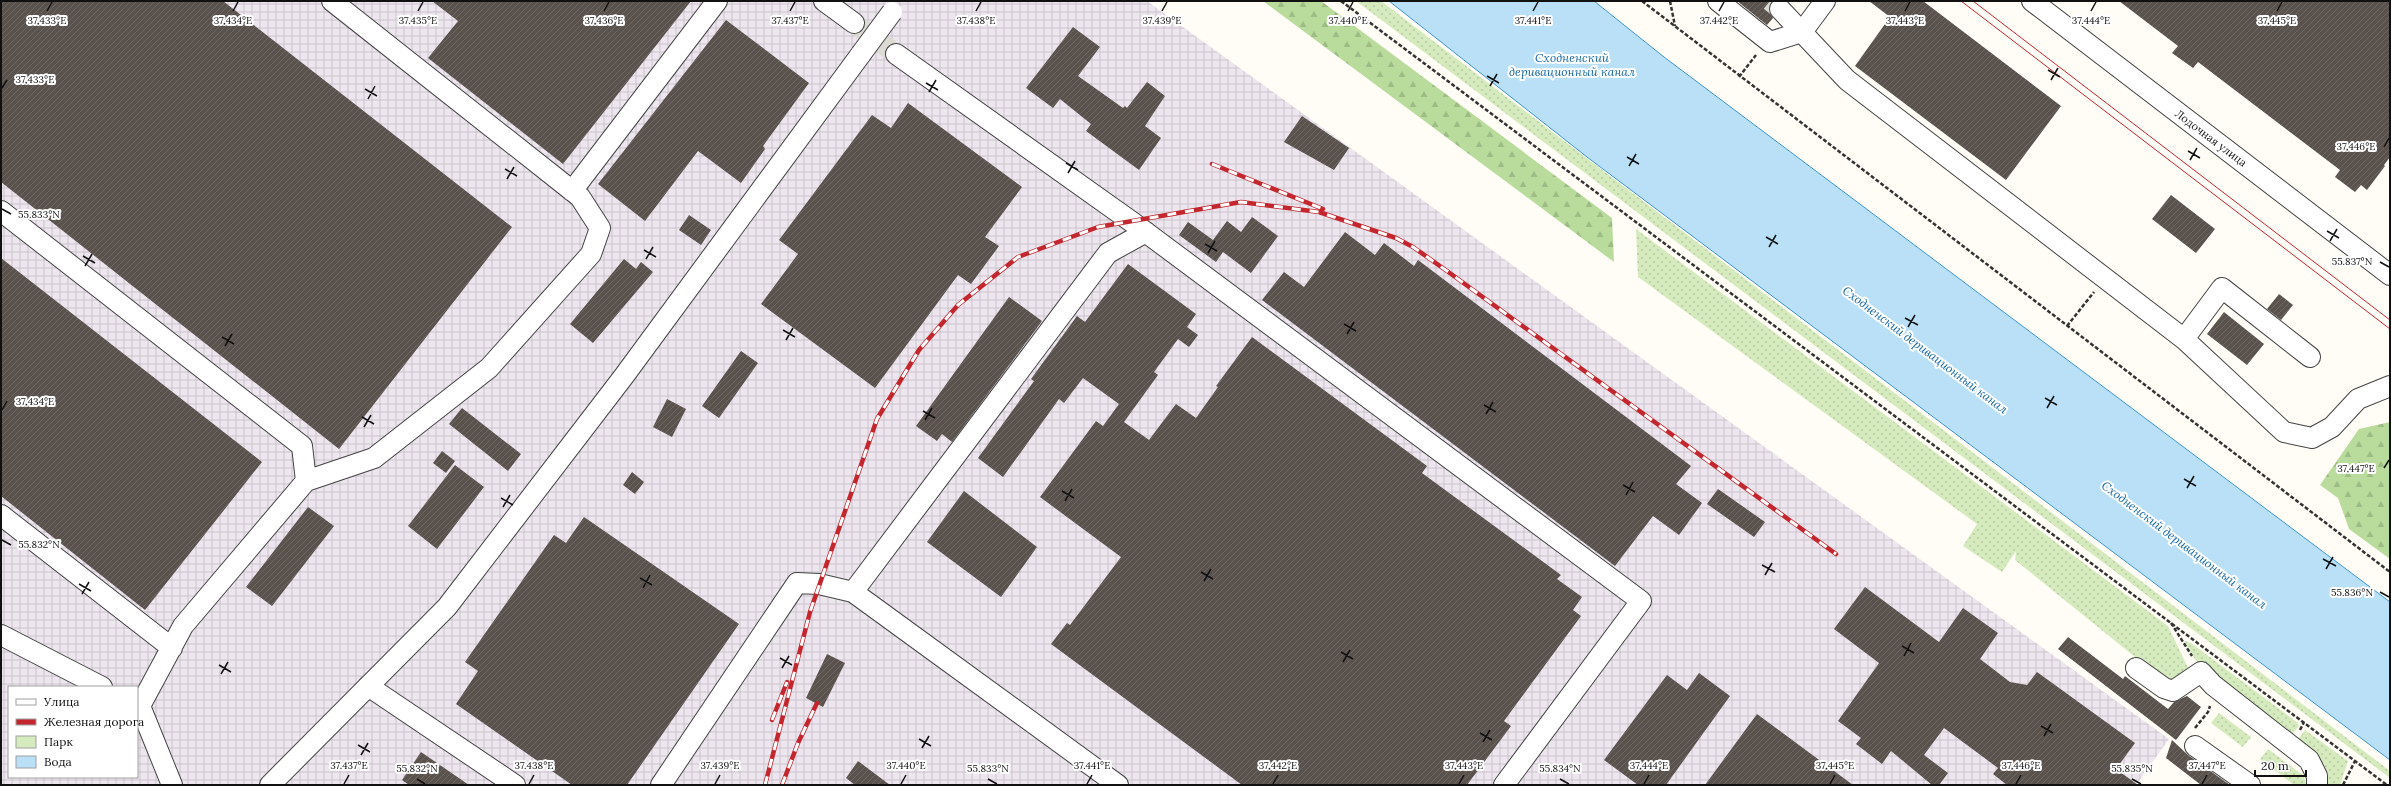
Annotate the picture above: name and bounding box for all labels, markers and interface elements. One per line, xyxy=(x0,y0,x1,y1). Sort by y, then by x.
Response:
text: 37.433°E xyxy=(28,14,66,27)
text: 37.434°E xyxy=(214,14,252,27)
text: 37.435°E xyxy=(399,14,437,27)
text: 37.436°E xyxy=(585,14,624,27)
text: 37.437°E xyxy=(771,14,809,27)
text: 37.438°E xyxy=(957,14,995,27)
text: 37.439°E xyxy=(1143,14,1182,27)
text: 37.440°E xyxy=(1328,14,1368,27)
text: 37.441°E xyxy=(1515,14,1551,27)
text: 37.442°E xyxy=(1700,14,1738,27)
text: 37.443°E xyxy=(1886,14,1924,27)
text: 37.444°E xyxy=(2072,14,2110,27)
text: 37.445°E xyxy=(2258,14,2296,27)
water label: Сходненский деривационный канал xyxy=(1509,50,1635,79)
text: 37.433°E xyxy=(16,73,54,86)
street label: Лодочная улица xyxy=(2172,107,2250,170)
text: 37.446°E xyxy=(2337,140,2375,153)
text: 55.833°N xyxy=(18,208,60,221)
text: 55.837°N xyxy=(2332,255,2373,268)
water label: Сходненский деривационный канал xyxy=(1840,283,2011,417)
text: 37.434°E xyxy=(16,395,54,408)
text: 37.447°E xyxy=(2337,462,2375,475)
water label: Сходненский деривационный канал xyxy=(2099,478,2270,612)
text: 55.832°N xyxy=(18,538,60,551)
text: 55.836°N xyxy=(2331,586,2373,599)
legend xyxy=(8,686,138,778)
text: Улица xyxy=(43,694,80,709)
text: Железная дорога xyxy=(44,714,144,729)
text: Парк xyxy=(44,734,73,749)
scale bar xyxy=(2255,752,2306,778)
text: Вода xyxy=(44,754,72,769)
text: 20 m xyxy=(2261,758,2289,773)
text: 37.437°E xyxy=(330,759,368,772)
text: 37.438°E xyxy=(515,759,553,772)
text: 37.439°E xyxy=(701,759,740,772)
text: 37.440°E xyxy=(886,759,926,772)
text: 37.441°E xyxy=(1074,759,1110,772)
text: 37.442°E xyxy=(1259,759,1297,772)
text: 37.443°E xyxy=(1445,759,1483,772)
text: 37.444°E xyxy=(1630,759,1668,772)
text: 37.445°E xyxy=(1816,759,1854,772)
text: 37.446°E xyxy=(2002,759,2040,772)
text: 37.447°E xyxy=(2188,759,2226,772)
text: 55.832°N xyxy=(396,762,438,775)
text: 55.833°N xyxy=(967,762,1009,775)
text: 55.834°N xyxy=(1539,762,1581,775)
text: 55.835°N xyxy=(2111,762,2153,775)

